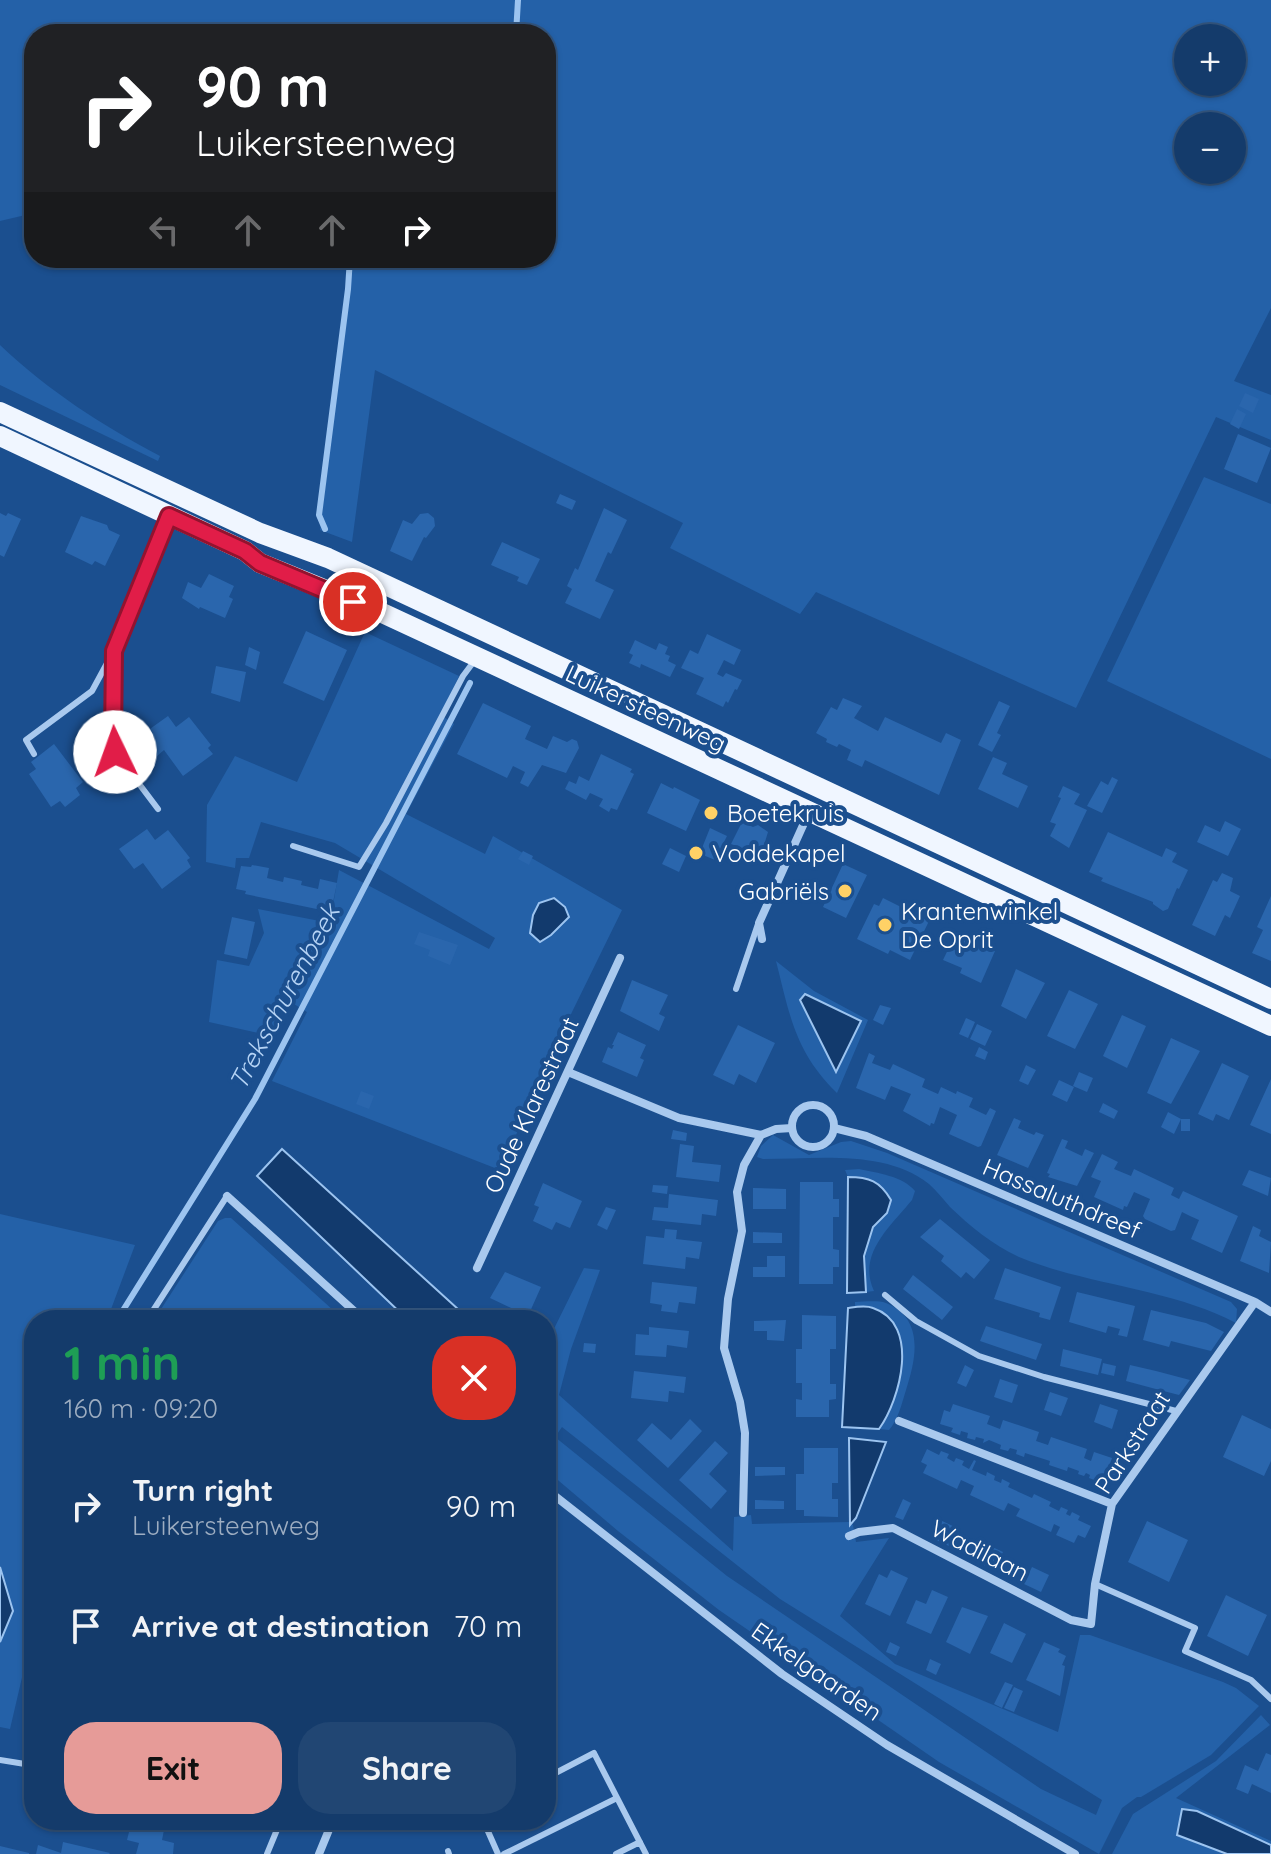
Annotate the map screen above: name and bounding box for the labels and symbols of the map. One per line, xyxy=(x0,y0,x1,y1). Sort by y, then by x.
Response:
pin xyxy=(319,568,387,636)
street label: Luikersteenweg xyxy=(561,658,731,758)
position arrow xyxy=(73,710,157,794)
place label: Boetekruis xyxy=(727,798,844,828)
marker: Boetekruis xyxy=(702,804,720,822)
place label: Voddekapel xyxy=(712,838,845,868)
marker: Voddekapel xyxy=(687,844,705,862)
place label: Gabriëls xyxy=(738,876,829,906)
marker: Gabriëls xyxy=(836,882,854,900)
place label: Krantenwinkel De Oprit xyxy=(901,896,1058,954)
water label: Trekschurenbeek xyxy=(221,897,348,1095)
marker: Krantenwinkel De Oprit xyxy=(876,916,894,934)
street label: Oude Klarestraat xyxy=(477,1012,585,1198)
street label: Hassaluthdreef xyxy=(978,1151,1146,1245)
street label: Parkstraat xyxy=(1088,1385,1176,1499)
street label: Wadilaan xyxy=(926,1513,1034,1587)
street label: Ekkelgaarden xyxy=(746,1615,888,1727)

